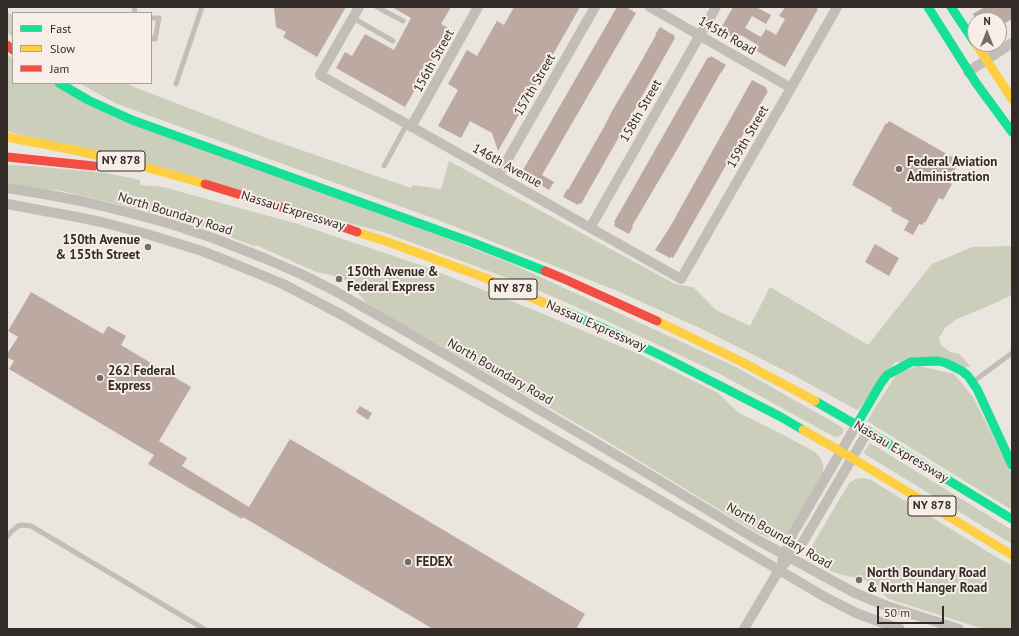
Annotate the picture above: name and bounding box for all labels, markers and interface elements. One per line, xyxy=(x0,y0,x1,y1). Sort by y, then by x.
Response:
legend xyxy=(12,12,152,84)
north arrow xyxy=(967,12,1007,52)
street label: 145th Road xyxy=(695,13,759,59)
text: N xyxy=(983,14,991,28)
text: Fast xyxy=(50,21,71,36)
street label: 156th Street xyxy=(410,27,458,95)
text: Slow xyxy=(50,41,75,56)
street label: 157th Street xyxy=(511,51,559,119)
text: Jam xyxy=(50,61,69,76)
street label: 158th Street xyxy=(617,77,665,145)
street label: 159th Street xyxy=(724,103,772,171)
street label: 146th Avenue xyxy=(470,141,544,191)
road number: NY 878 xyxy=(97,151,145,171)
place label: Federal Aviation Administration xyxy=(907,154,997,185)
marker: Federal Aviation Administration xyxy=(894,164,904,174)
street label: Nassau Expressway xyxy=(239,188,347,234)
street label: North Boundary Road xyxy=(116,189,234,239)
place label: 150th Avenue & 155th Street xyxy=(55,232,140,263)
marker: 150th Avenue & 155th Street xyxy=(143,242,153,252)
place label: 150th Avenue & Federal Express xyxy=(347,264,438,295)
marker: 150th Avenue & Federal Express xyxy=(334,274,344,284)
road number: NY 878 xyxy=(489,279,537,299)
street label: Nassau Expressway xyxy=(544,297,648,355)
street label: North Boundary Road xyxy=(445,335,555,409)
place label: 262 Federal Express xyxy=(108,363,175,394)
marker: 262 Federal Express xyxy=(95,373,105,383)
street label: Nassau Expressway xyxy=(851,418,951,486)
road number: NY 878 xyxy=(908,496,956,516)
street label: North Boundary Road xyxy=(724,499,834,573)
place label: FEDEX xyxy=(416,554,453,570)
marker: FEDEX xyxy=(403,557,413,567)
place label: North Boundary Road & North Hanger Road xyxy=(867,565,987,596)
marker: North Boundary Road & North Hanger Road xyxy=(854,575,864,585)
scale bar xyxy=(879,598,946,624)
text: 50 m xyxy=(884,605,910,620)

